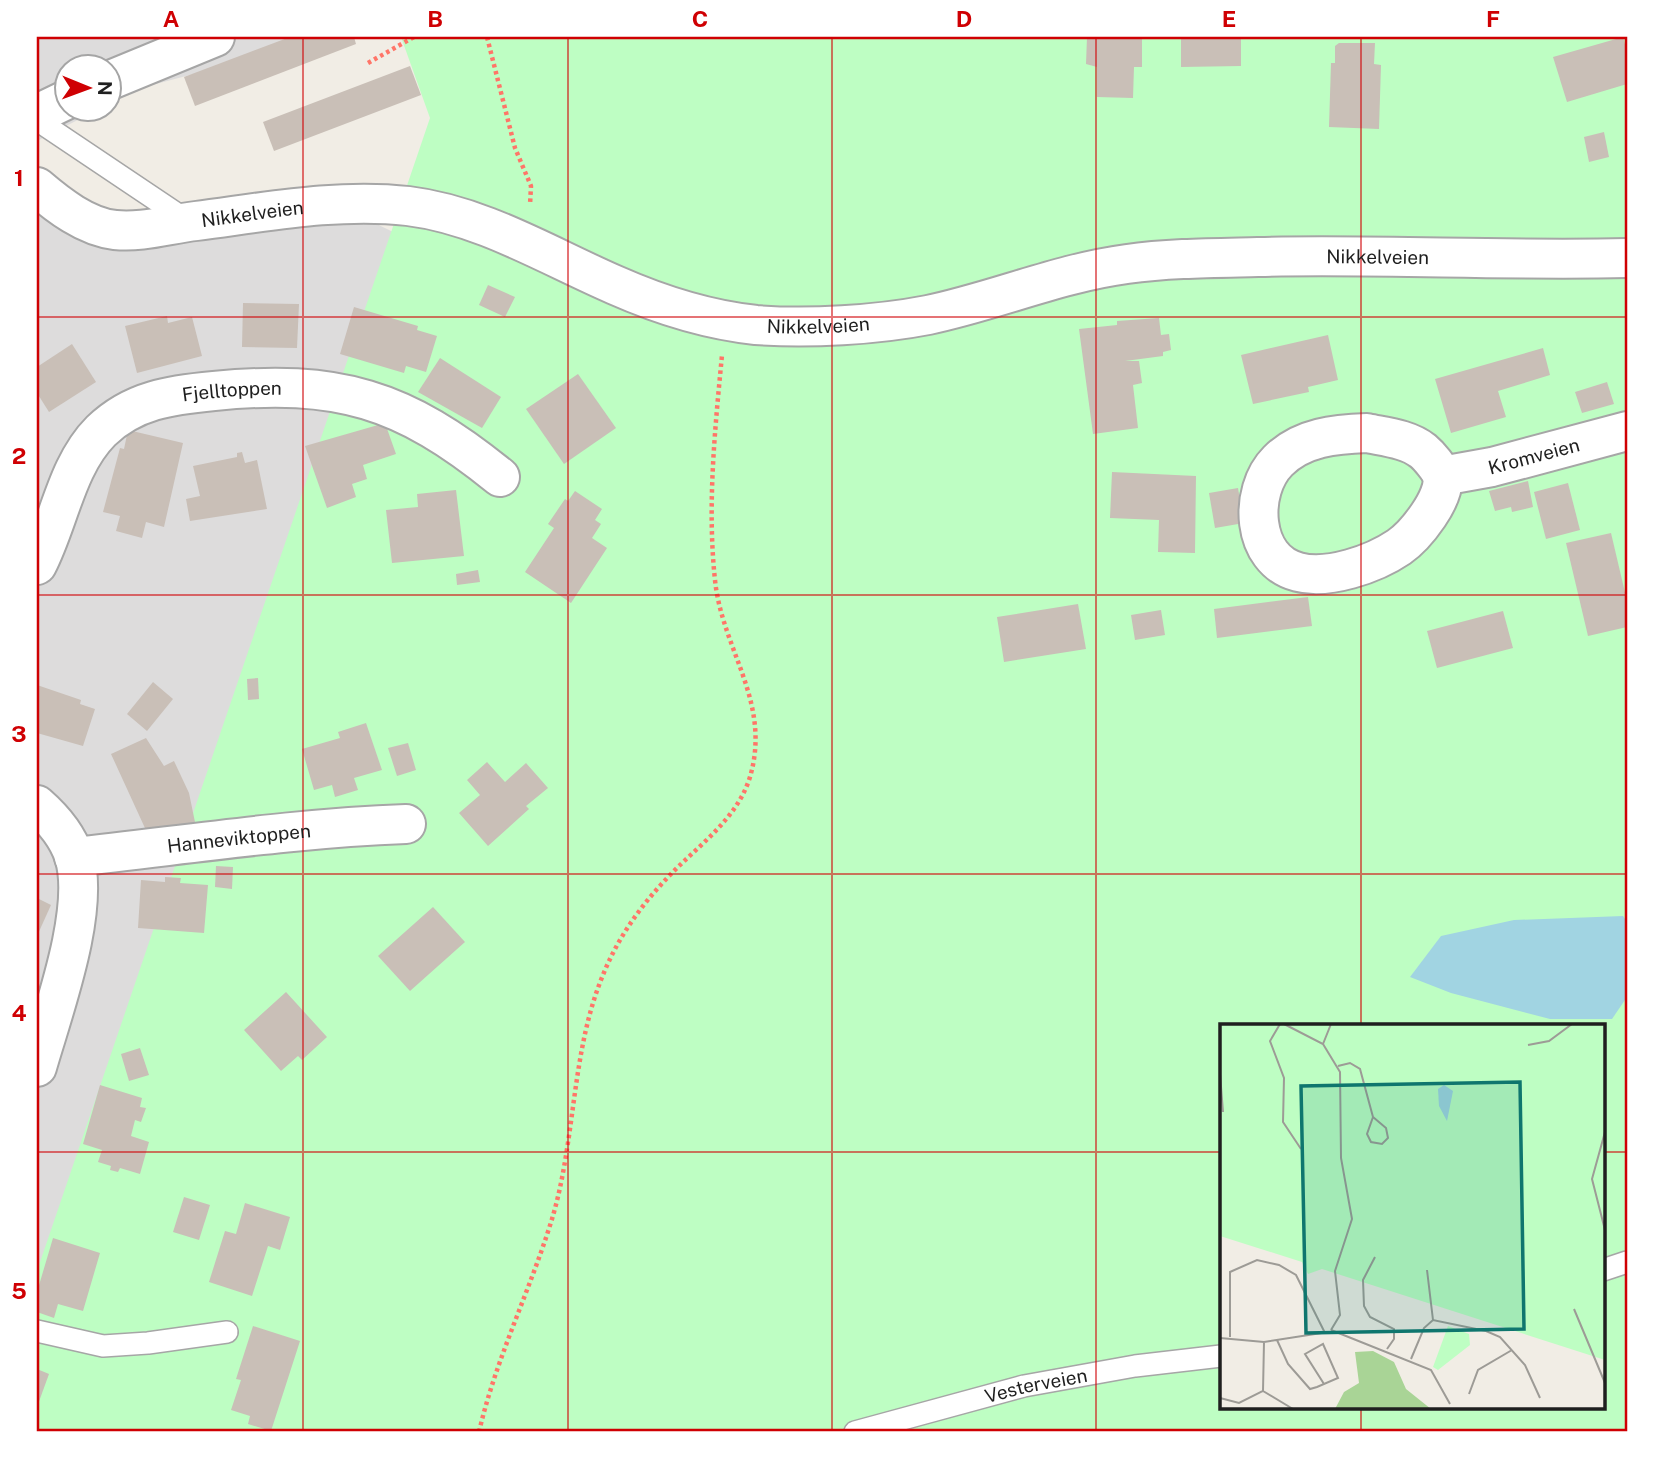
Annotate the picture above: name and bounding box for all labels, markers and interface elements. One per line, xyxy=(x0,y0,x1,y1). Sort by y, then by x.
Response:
text: A xyxy=(163,5,180,32)
text: B xyxy=(427,5,443,32)
text: C xyxy=(692,5,708,32)
text: D xyxy=(956,5,972,32)
text: E xyxy=(1222,5,1236,32)
text: F xyxy=(1486,5,1500,32)
north arrow xyxy=(52,52,122,122)
text: N xyxy=(94,81,116,96)
text: 1 xyxy=(14,164,24,191)
street label: Nikkelveien xyxy=(200,196,305,231)
street label: Nikkelveien xyxy=(1326,245,1429,268)
street label: Nikkelveien xyxy=(766,312,871,338)
street label: Fjelltoppen xyxy=(181,377,282,406)
street label: Kromveien xyxy=(1486,433,1582,479)
text: 2 xyxy=(12,442,26,469)
text: 3 xyxy=(11,720,27,747)
street label: Hanneviktoppen xyxy=(166,819,312,857)
text: 4 xyxy=(11,999,27,1026)
inset map xyxy=(1220,1024,1604,1410)
text: 5 xyxy=(11,1277,27,1304)
street label: Vesterveien xyxy=(982,1364,1089,1407)

